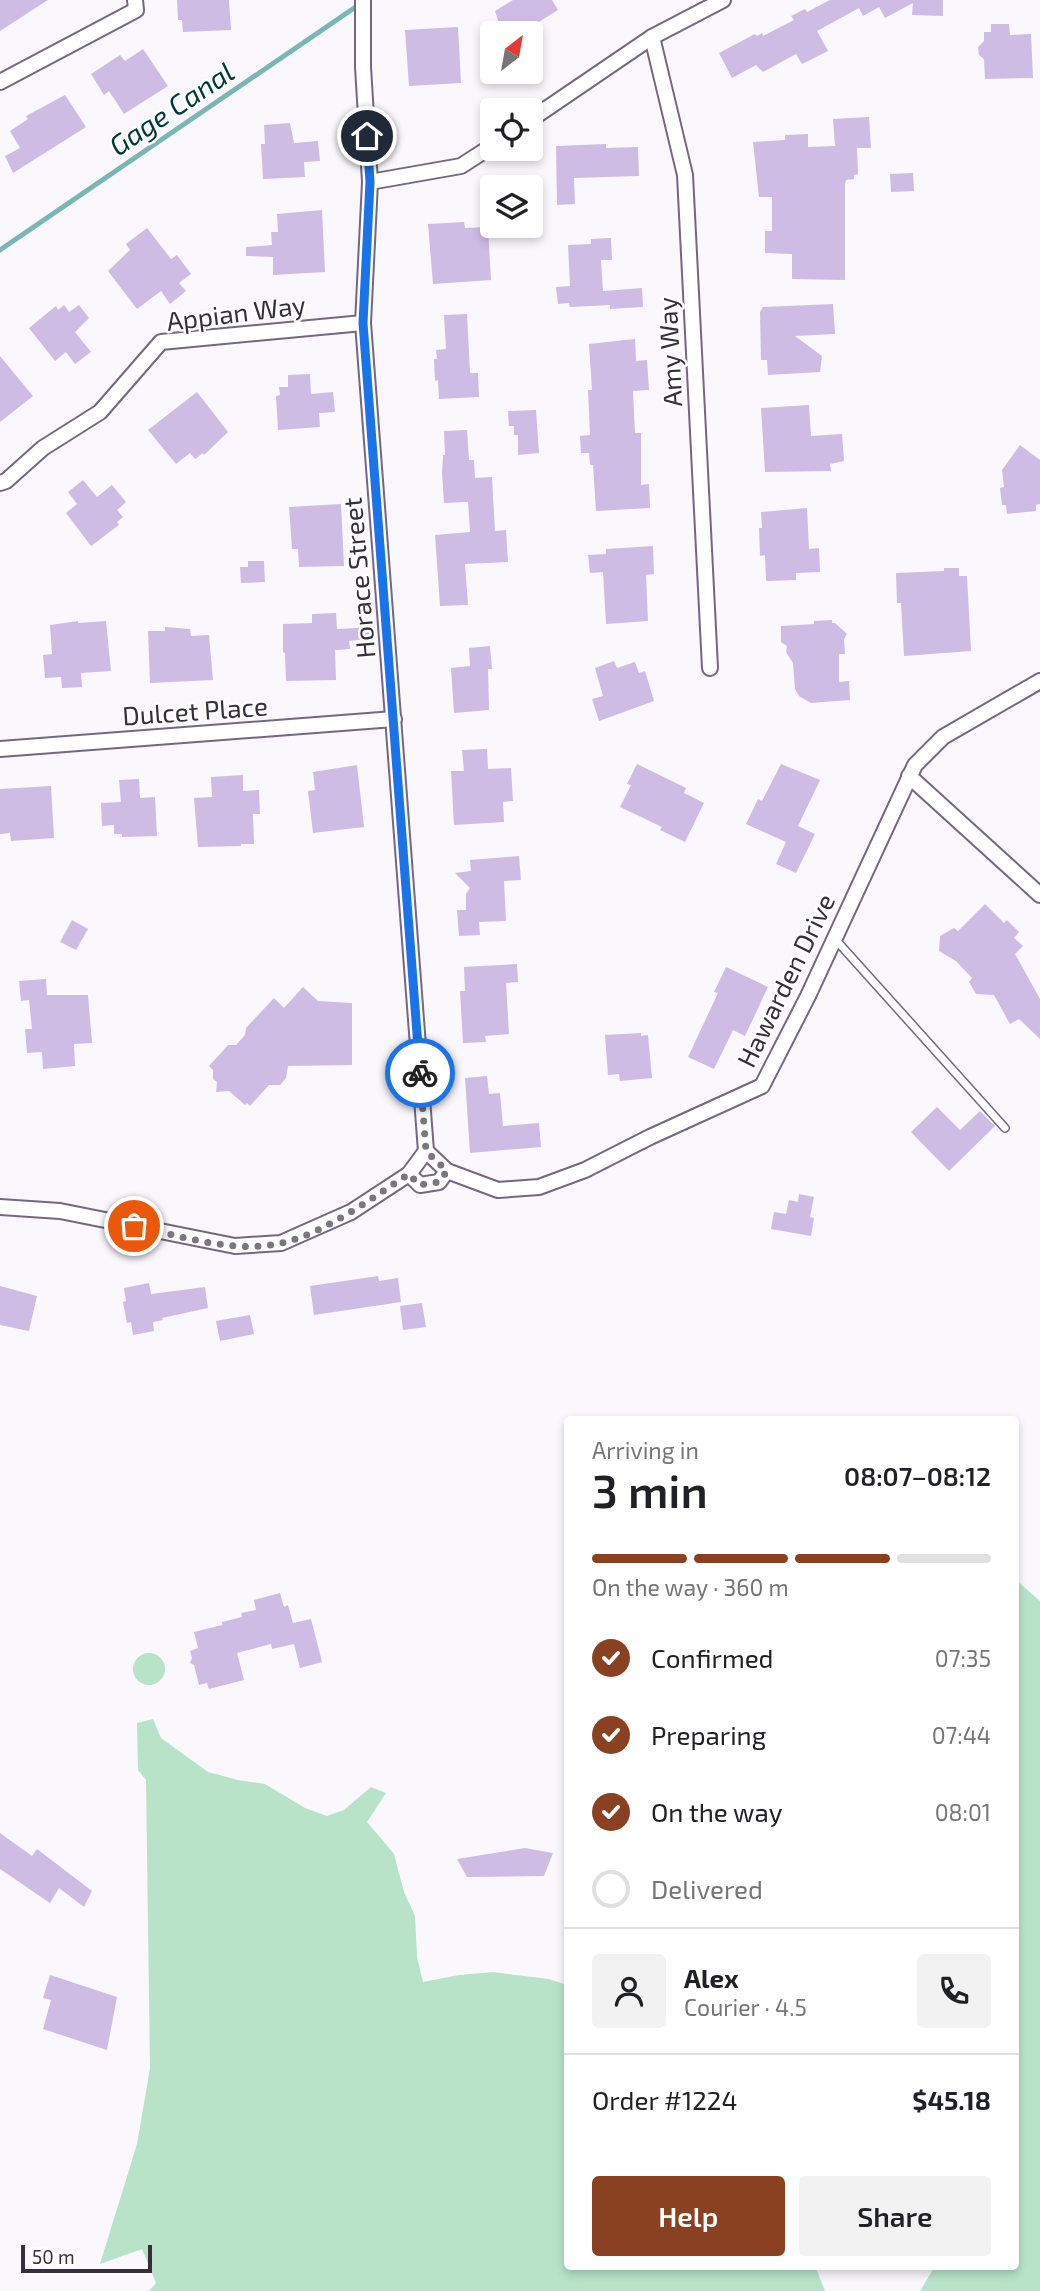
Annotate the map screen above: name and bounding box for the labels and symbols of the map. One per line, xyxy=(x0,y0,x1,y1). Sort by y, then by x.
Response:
north arrow xyxy=(480,21,542,84)
water label: Gage Canal xyxy=(102,54,240,162)
pin xyxy=(337,106,397,166)
street label: Appian Way xyxy=(165,288,308,336)
street label: Amy Way xyxy=(651,296,687,408)
street label: Horace Street xyxy=(336,496,380,660)
street label: Dulcet Place xyxy=(121,689,269,731)
street label: Hawarden Drive xyxy=(730,888,840,1072)
courier xyxy=(385,1038,455,1108)
pin xyxy=(104,1196,164,1256)
scale bar xyxy=(21,2242,152,2274)

